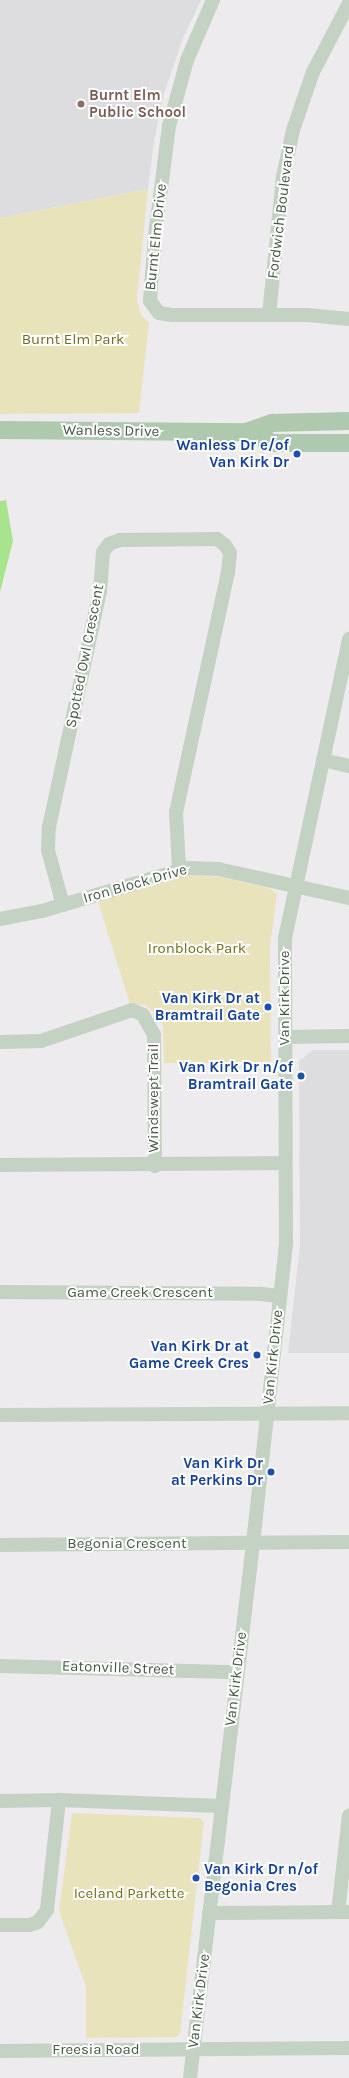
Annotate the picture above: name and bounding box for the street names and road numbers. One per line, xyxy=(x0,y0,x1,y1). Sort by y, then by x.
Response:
street label: Fordwich Boulevard xyxy=(264,144,298,280)
street label: Burnt Elm Drive xyxy=(141,183,171,291)
street label: Wanless Drive xyxy=(63,421,159,441)
street label: Spotted Owl Crescent xyxy=(62,583,108,729)
street label: Iron Block Drive xyxy=(81,861,189,907)
street label: Van Kirk Drive xyxy=(276,951,294,1045)
street label: Windswept Trail xyxy=(145,1043,163,1153)
street label: Game Creek Crescent xyxy=(67,1284,213,1302)
street label: Van Kirk Drive xyxy=(259,1309,287,1405)
street label: Begonia Crescent xyxy=(67,1535,187,1553)
street label: Van Kirk Drive xyxy=(221,1631,251,1727)
street label: Eatonville Street xyxy=(62,1657,174,1679)
street label: Van Kirk Drive xyxy=(184,1953,214,2049)
street label: Freesia Road xyxy=(52,2041,140,2059)

